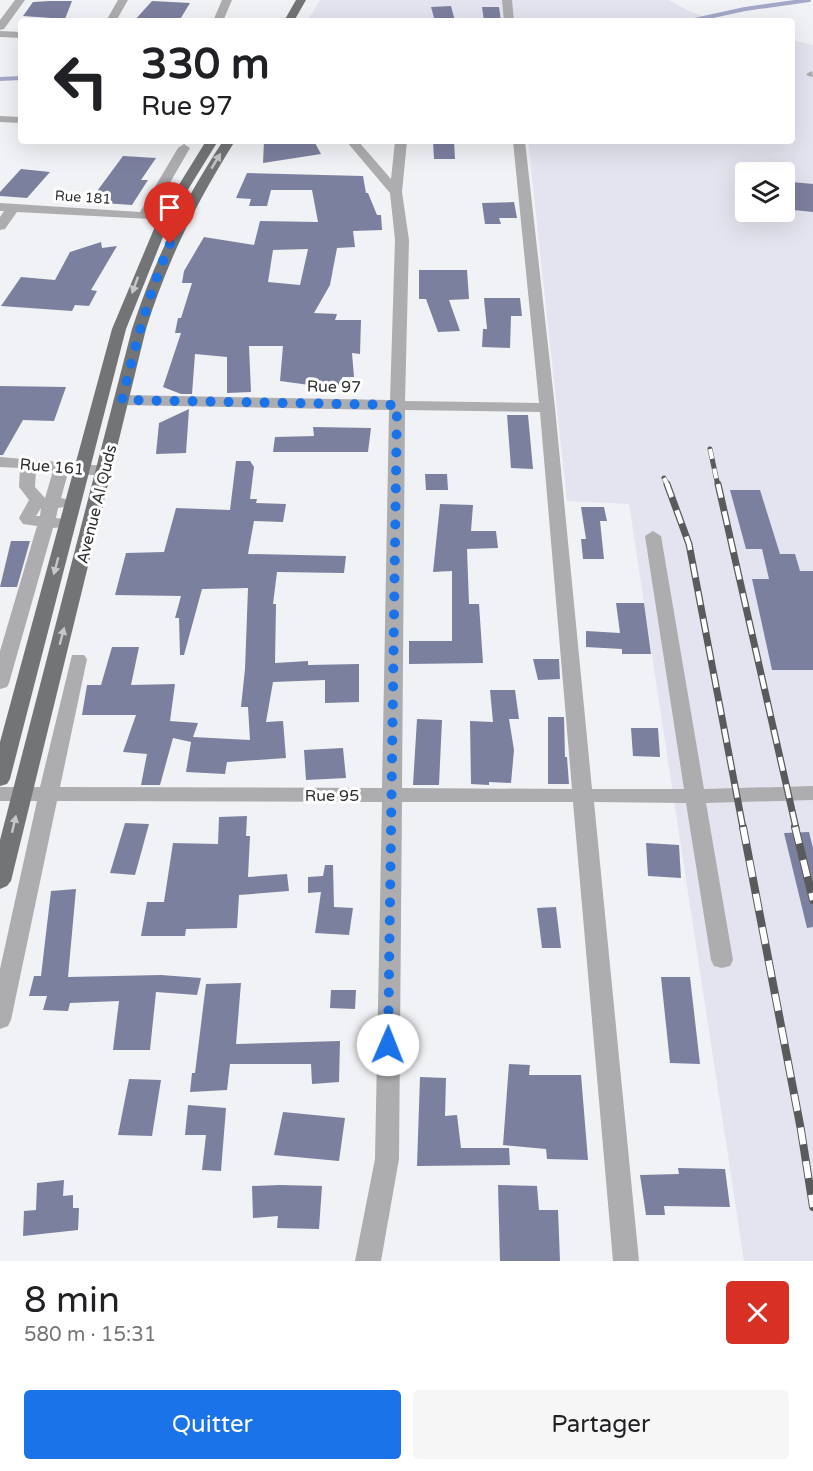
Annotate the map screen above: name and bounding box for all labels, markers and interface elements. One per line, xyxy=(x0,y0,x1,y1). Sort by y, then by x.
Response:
text: 330 m xyxy=(141,39,270,90)
icon: left xyxy=(42,42,120,120)
text: Rue 97 xyxy=(141,90,233,123)
one-way arrow xyxy=(211,153,222,169)
map controls xyxy=(735,162,795,222)
button: layers xyxy=(735,162,795,222)
pin xyxy=(144,182,195,244)
street label: Rue 181 xyxy=(54,187,112,208)
icon: arrive xyxy=(153,191,186,224)
one-way arrow xyxy=(129,276,139,294)
street label: Rue 97 xyxy=(307,377,361,397)
street label: Avenue Al Quds xyxy=(73,443,121,566)
street label: Rue 161 xyxy=(19,454,85,480)
one-way arrow xyxy=(50,557,60,575)
one-way arrow xyxy=(58,626,67,644)
street label: Rue 95 xyxy=(305,786,359,806)
one-way arrow xyxy=(9,815,19,834)
position arrow xyxy=(356,1013,420,1077)
text: 8 min xyxy=(24,1279,120,1322)
button: close xyxy=(726,1281,789,1344)
text: 580 m · 15:31 xyxy=(24,1323,156,1347)
button: Quitter xyxy=(24,1390,401,1459)
button: Partager xyxy=(413,1390,789,1459)

